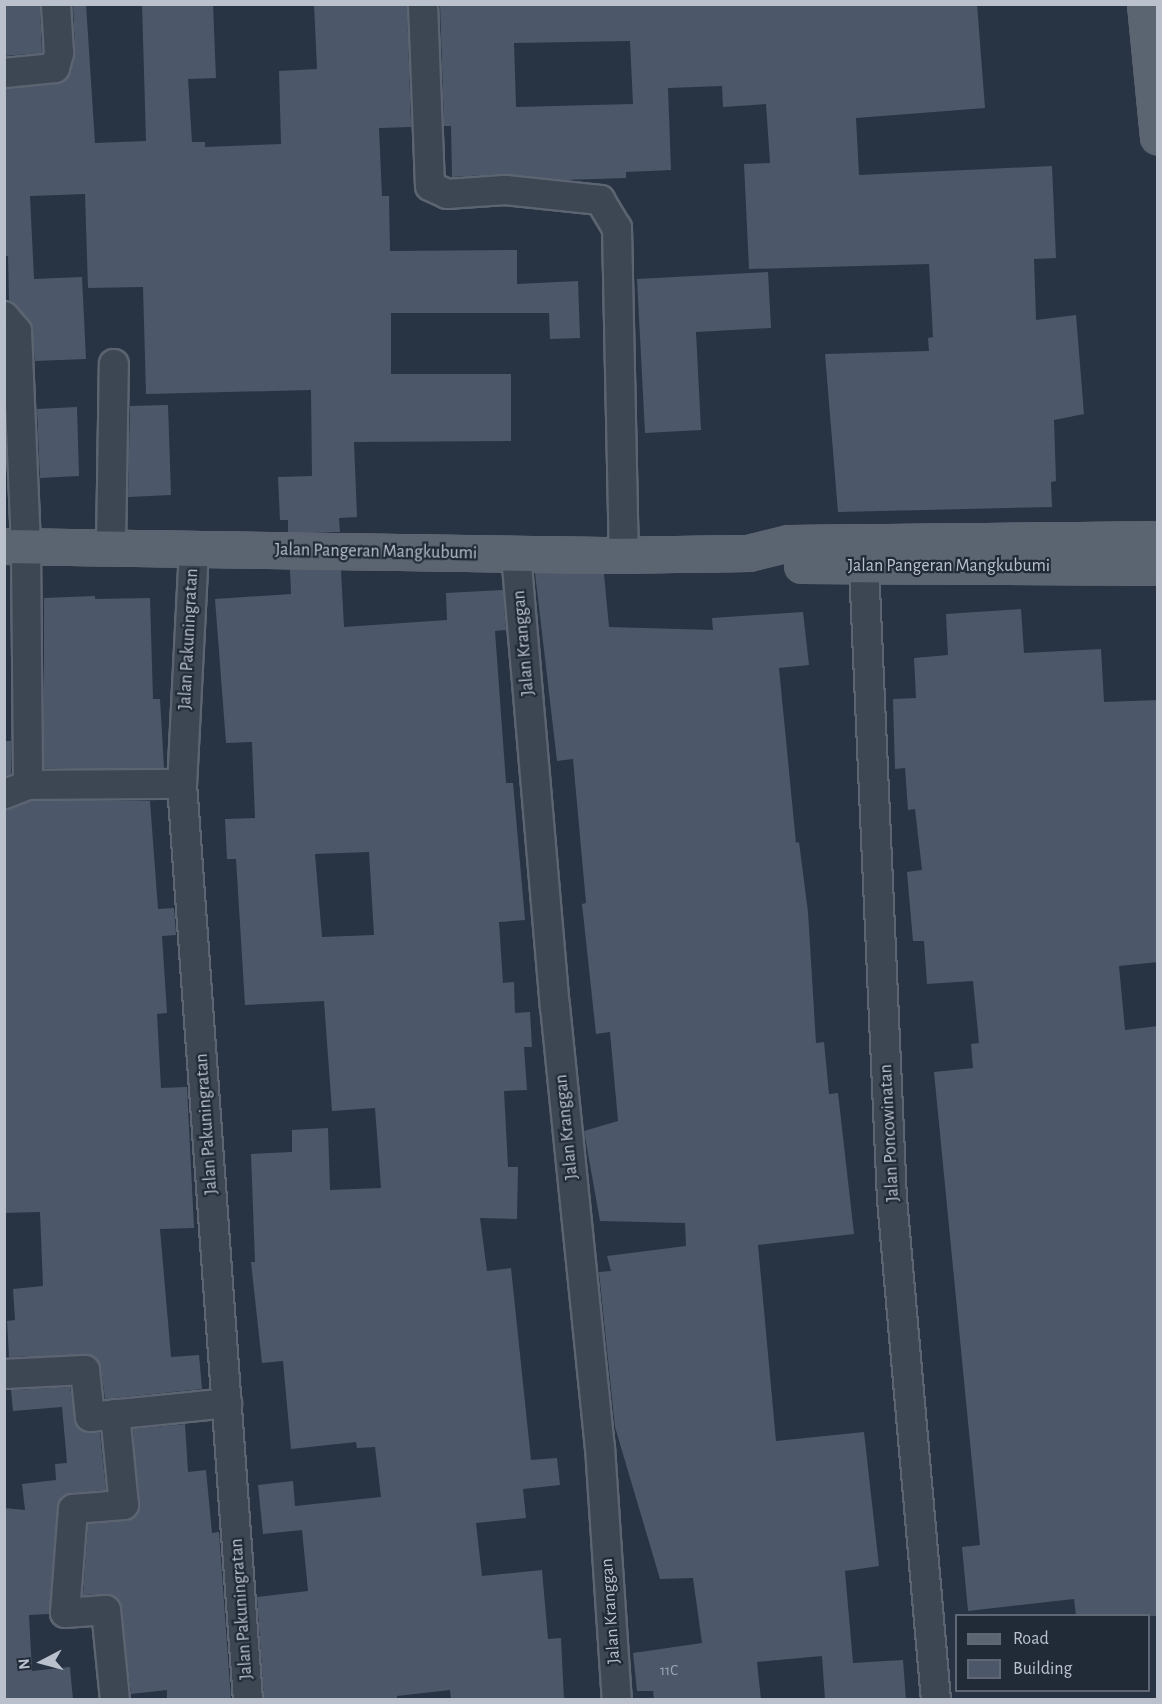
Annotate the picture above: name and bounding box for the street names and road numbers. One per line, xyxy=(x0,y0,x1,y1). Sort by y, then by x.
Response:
street label: Jalan Pangeran Mangkubumi xyxy=(275,539,477,565)
street label: Jalan Pangeran Mangkubumi xyxy=(848,555,1050,577)
street label: Jalan Pakuningratan xyxy=(175,568,203,710)
street label: Jalan Kranggan xyxy=(509,589,539,697)
street label: Jalan Pakuningratan xyxy=(191,1053,223,1195)
street label: Jalan Poncowinatan xyxy=(876,1064,904,1202)
street label: Jalan Kranggan xyxy=(551,1073,583,1181)
street label: Jalan Pakuningratan xyxy=(226,1538,258,1680)
street label: Jalan Kranggan xyxy=(597,1557,625,1665)

